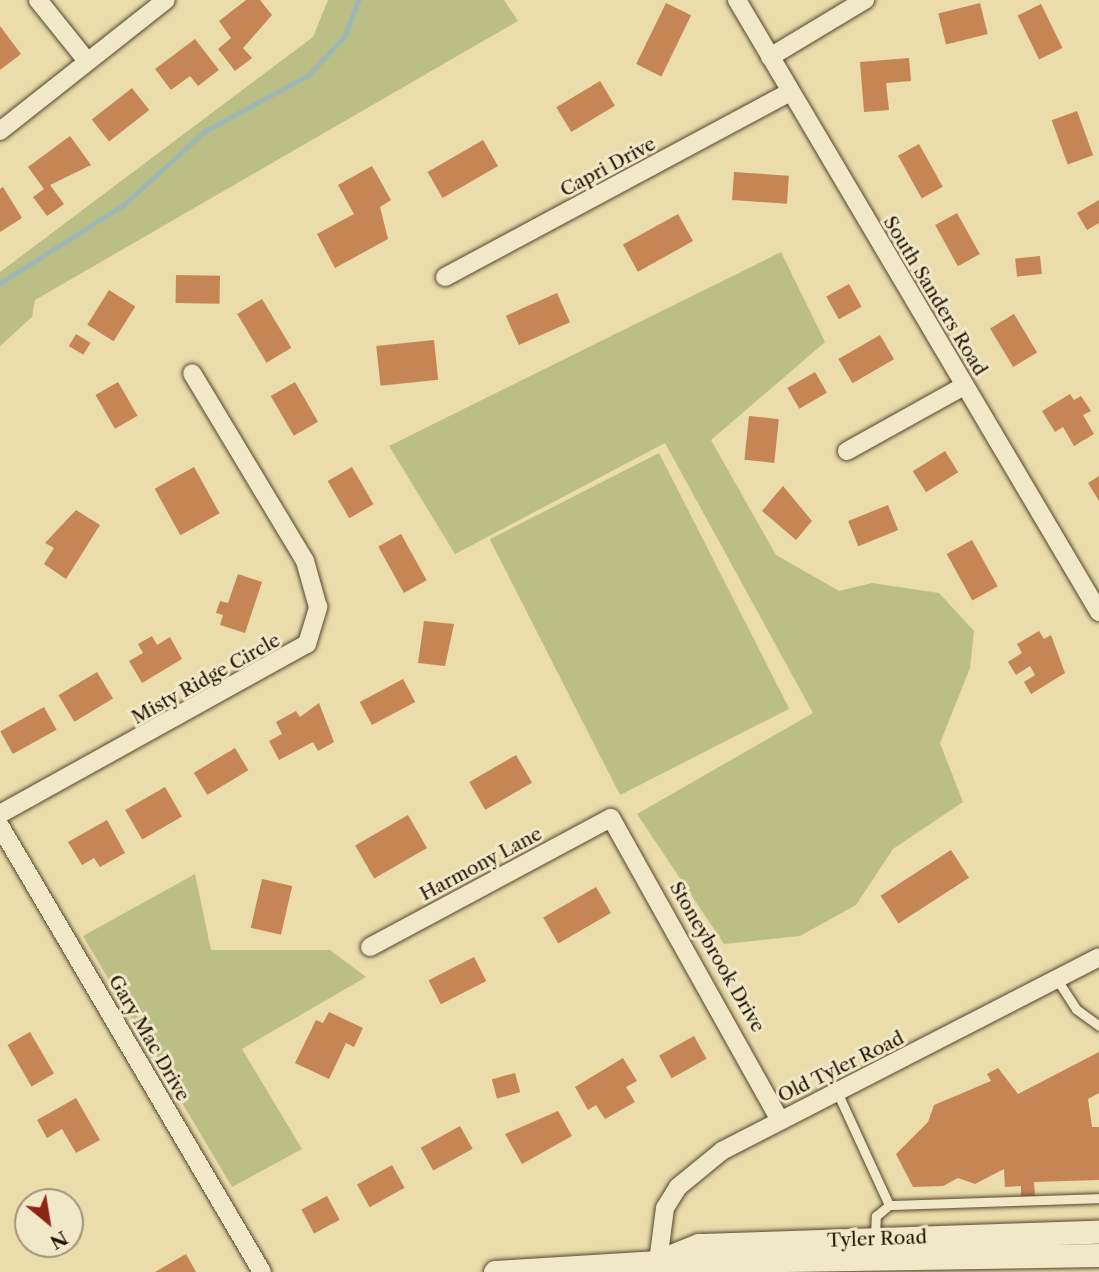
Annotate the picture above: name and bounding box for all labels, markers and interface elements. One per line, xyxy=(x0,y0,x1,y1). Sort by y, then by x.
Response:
street label: Capri Drive xyxy=(556,132,660,202)
street label: South Sanders Road xyxy=(878,212,992,380)
street label: Misty Ridge Circle xyxy=(128,629,284,729)
street label: Harmony Lane xyxy=(416,822,546,906)
street label: Stoneybrook Drive xyxy=(665,878,769,1036)
street label: Gary Mac Drive xyxy=(104,971,194,1105)
street label: Old Tyler Road xyxy=(774,1026,908,1108)
north arrow xyxy=(14,1188,84,1258)
text: N xyxy=(46,1226,72,1254)
street label: Tyler Road xyxy=(826,1226,928,1252)

